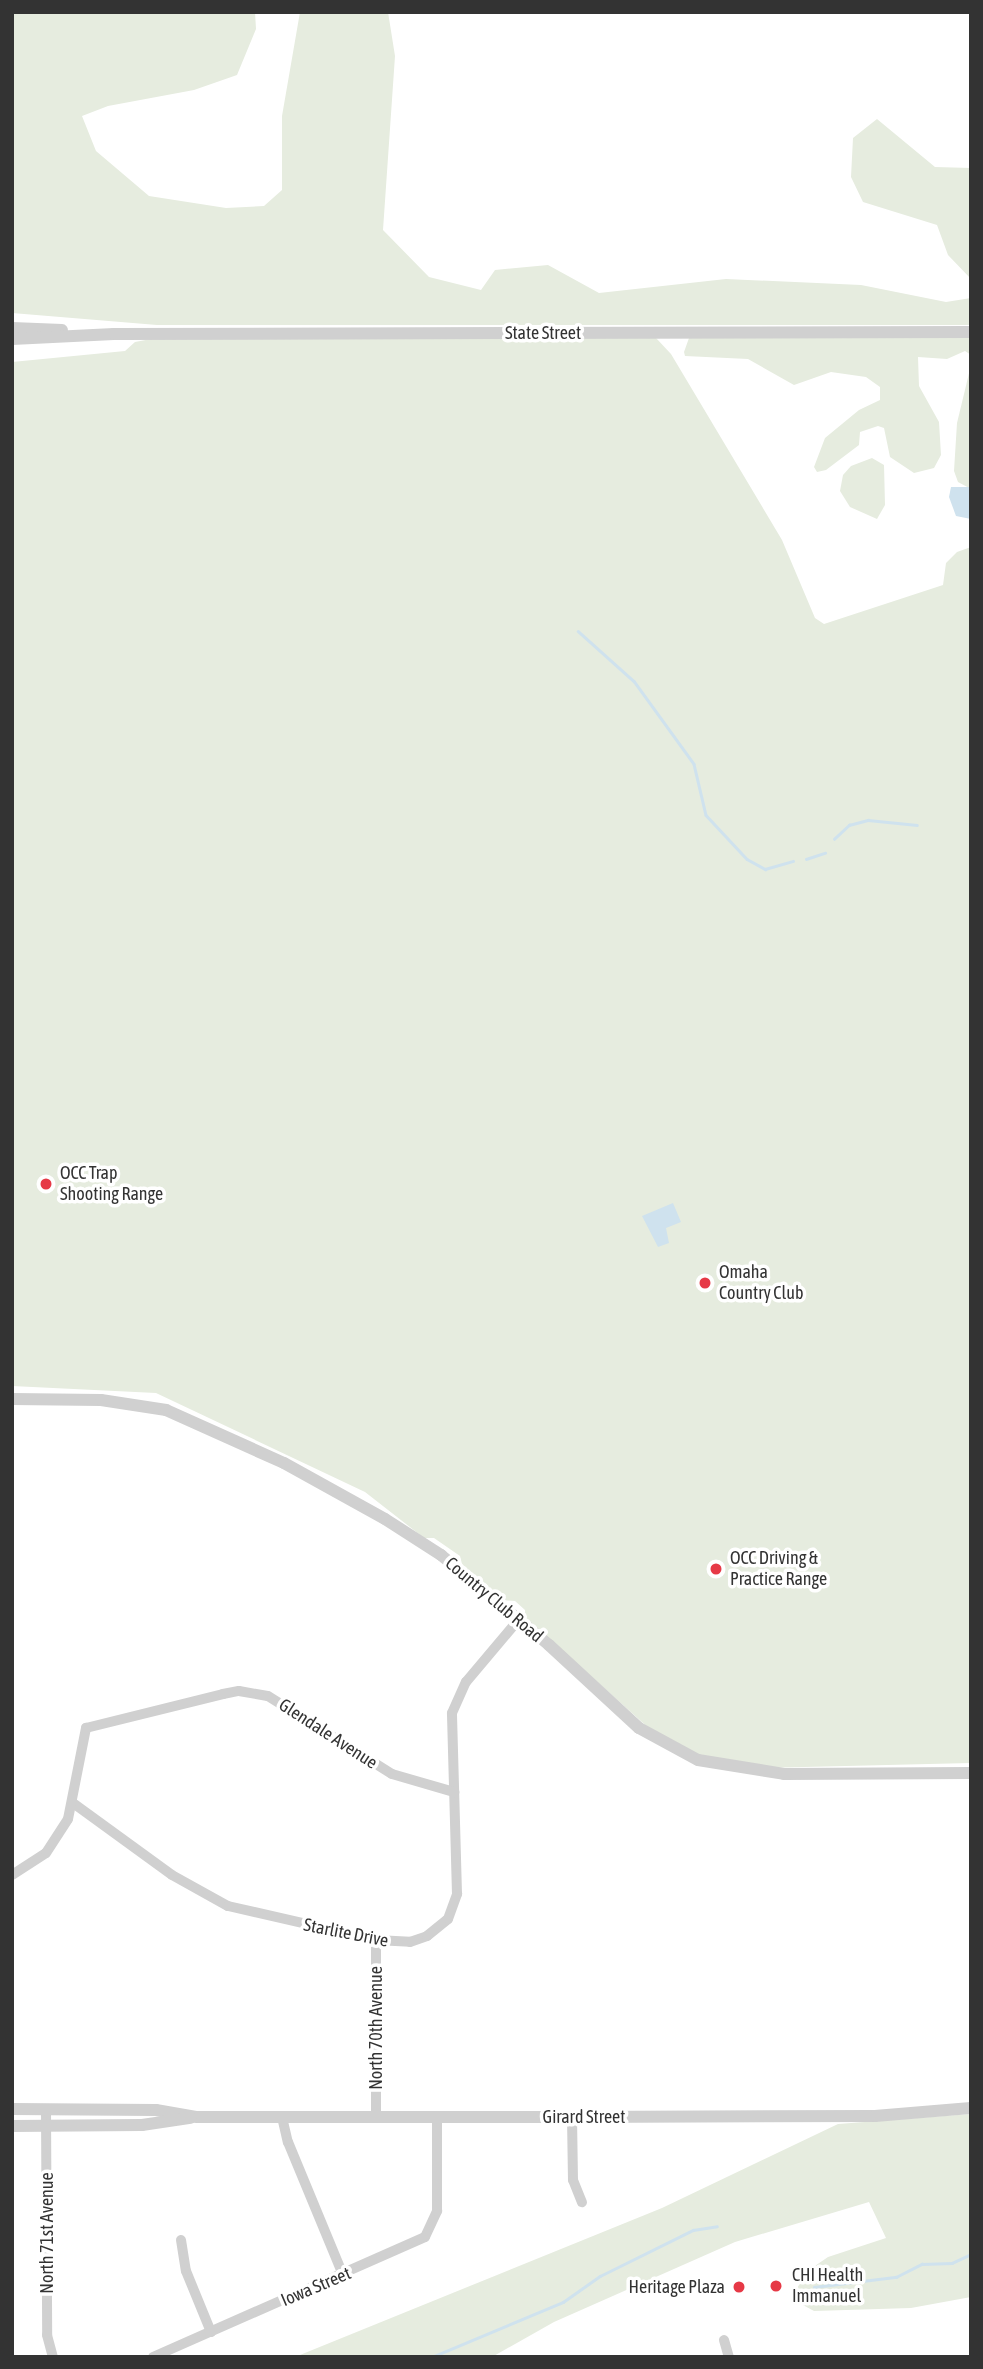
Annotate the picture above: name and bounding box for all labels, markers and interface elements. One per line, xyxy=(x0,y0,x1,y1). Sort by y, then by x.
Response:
street label: State Street xyxy=(505,322,581,344)
place label: OCC Trap Shooting Range xyxy=(60,1163,163,1206)
marker: OCC Trap Shooting Range xyxy=(38,1176,54,1192)
place label: Omaha Country Club xyxy=(719,1262,803,1304)
marker: Omaha Country Club xyxy=(697,1275,713,1291)
place label: OCC Driving & Practice Range xyxy=(730,1548,827,1590)
street label: Country Club Road xyxy=(441,1553,547,1647)
marker: OCC Driving & Practice Range xyxy=(708,1561,724,1577)
street label: Glendale Avenue xyxy=(275,1694,381,1774)
street label: Starlite Drive xyxy=(302,1914,390,1952)
street label: North 70th Avenue xyxy=(365,1966,387,2090)
street label: Girard Street xyxy=(543,2106,625,2128)
street label: North 71st Avenue xyxy=(36,2172,58,2294)
street label: Iowa Street xyxy=(278,2263,354,2311)
place label: CHI Health Immanuel xyxy=(792,2265,863,2308)
place label: Heritage Plaza xyxy=(629,2276,725,2298)
marker: CHI Health Immanuel xyxy=(766,2276,786,2296)
marker: Heritage Plaza xyxy=(731,2279,747,2295)

